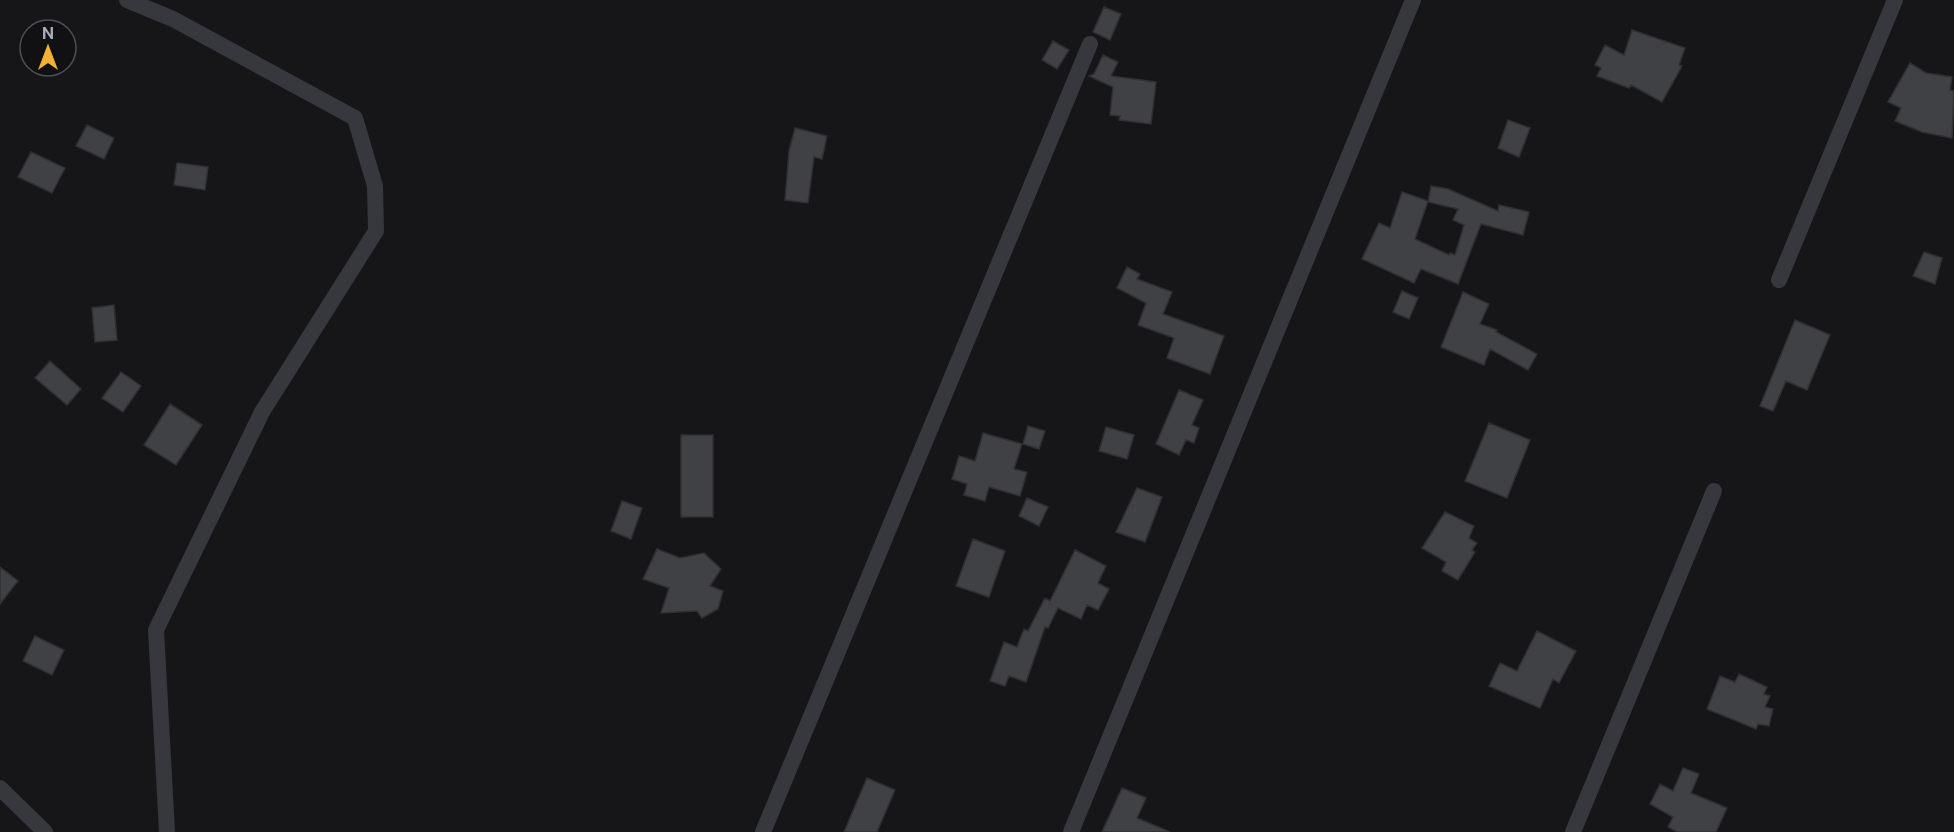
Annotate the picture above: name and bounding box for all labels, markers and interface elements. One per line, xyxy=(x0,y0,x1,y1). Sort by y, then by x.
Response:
north arrow xyxy=(18,18,78,78)
text: N xyxy=(42,24,54,43)

